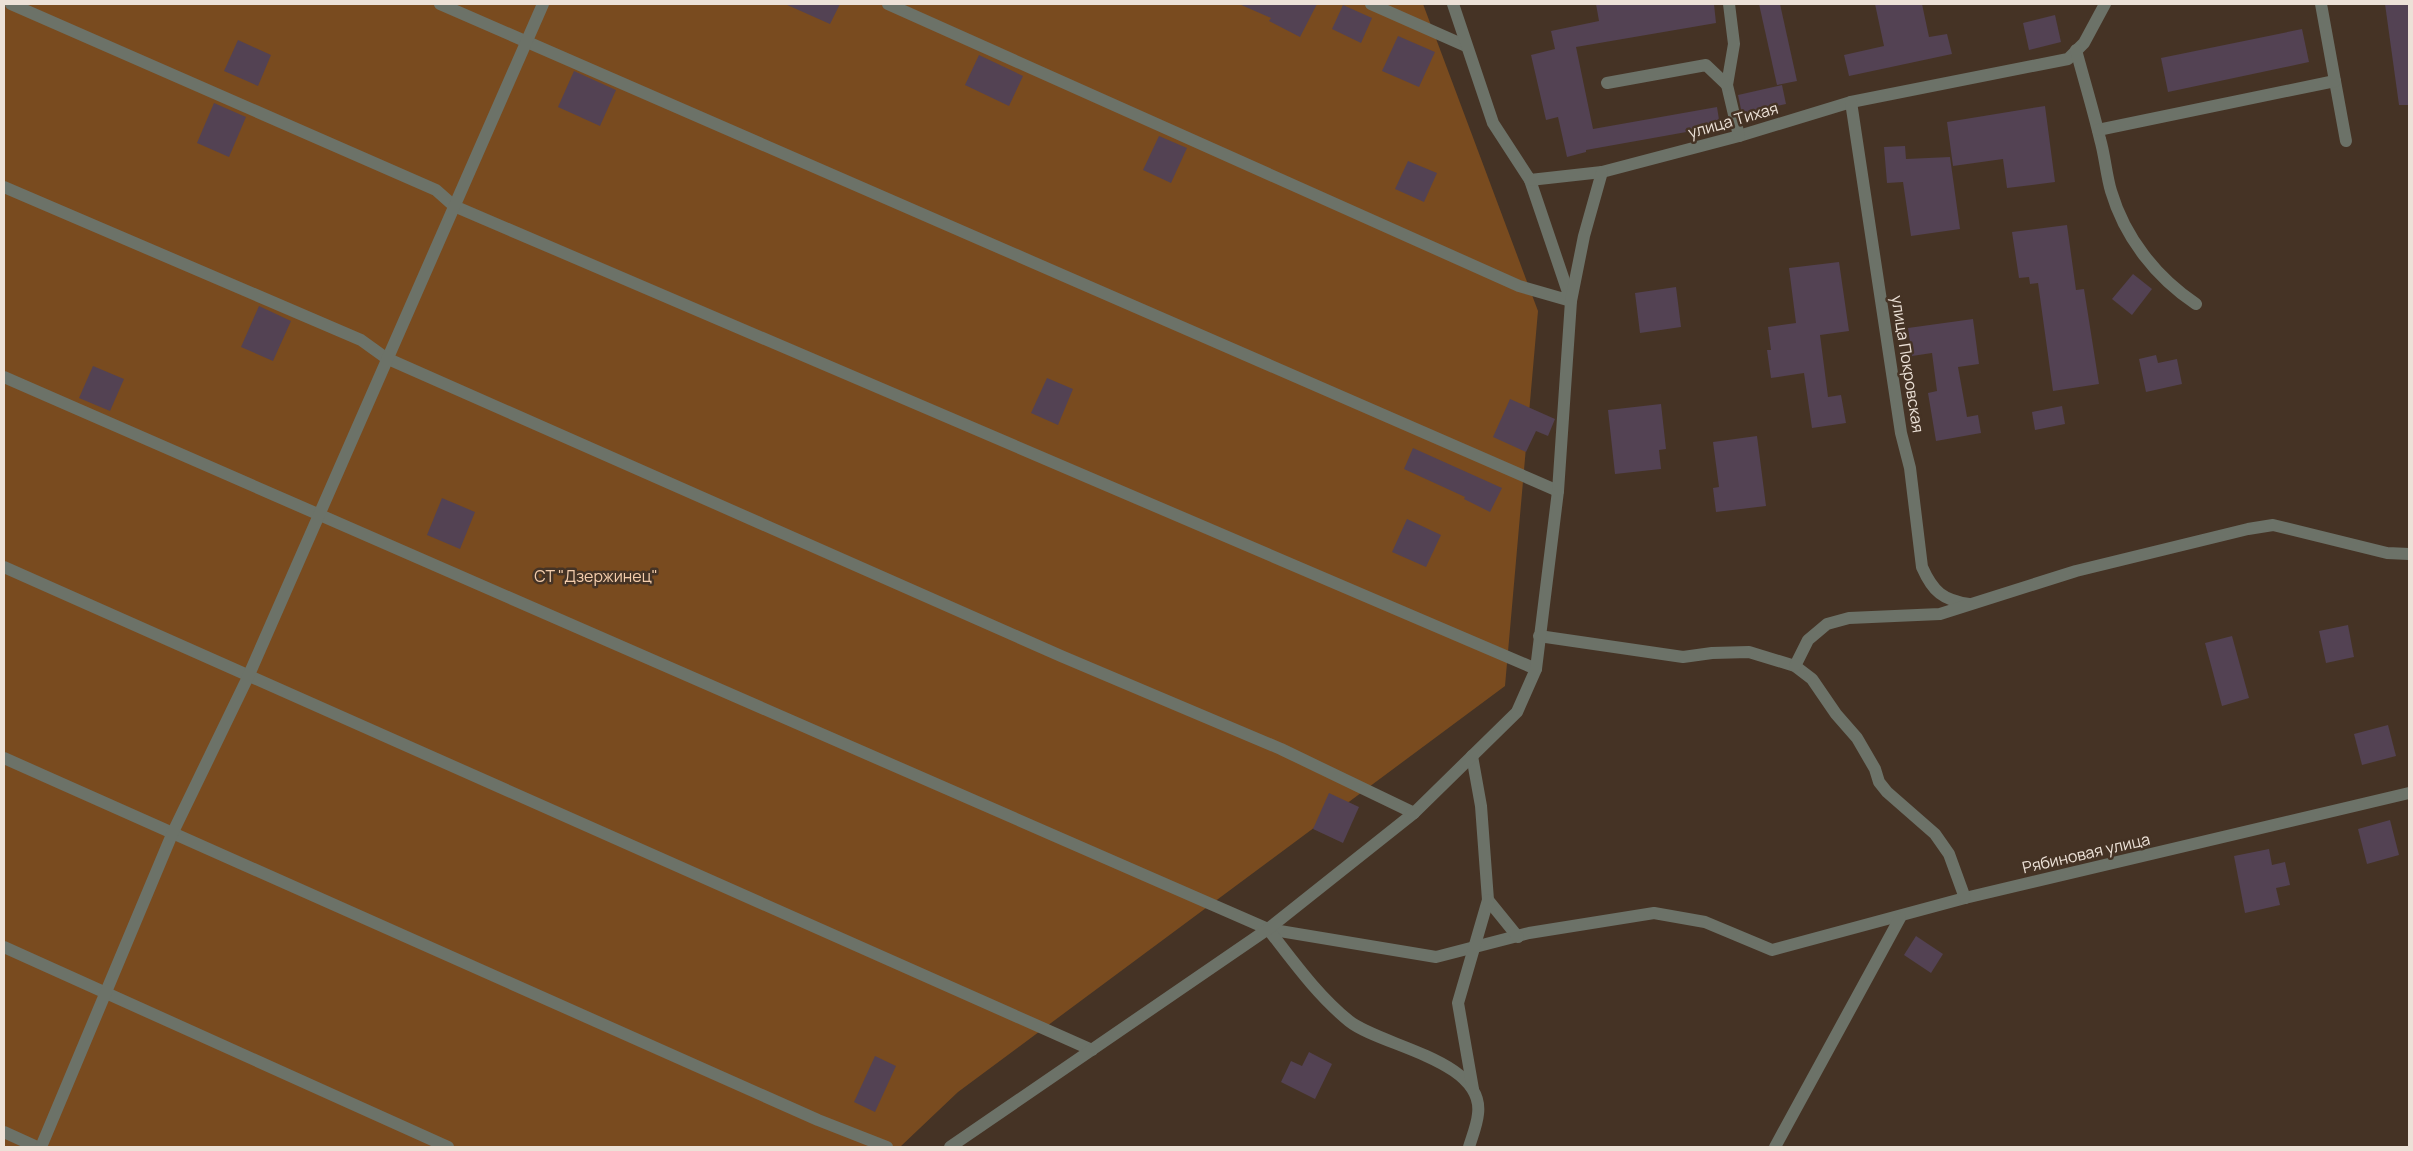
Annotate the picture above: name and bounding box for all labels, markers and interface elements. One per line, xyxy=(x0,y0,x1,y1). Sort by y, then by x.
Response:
street label: улица Тихая xyxy=(1685,97,1781,143)
street label: улица Покровская xyxy=(1886,294,1930,434)
park label: СТ "Дзержинец" xyxy=(534,565,658,587)
street label: Рябиновая улица xyxy=(2020,828,2152,878)

